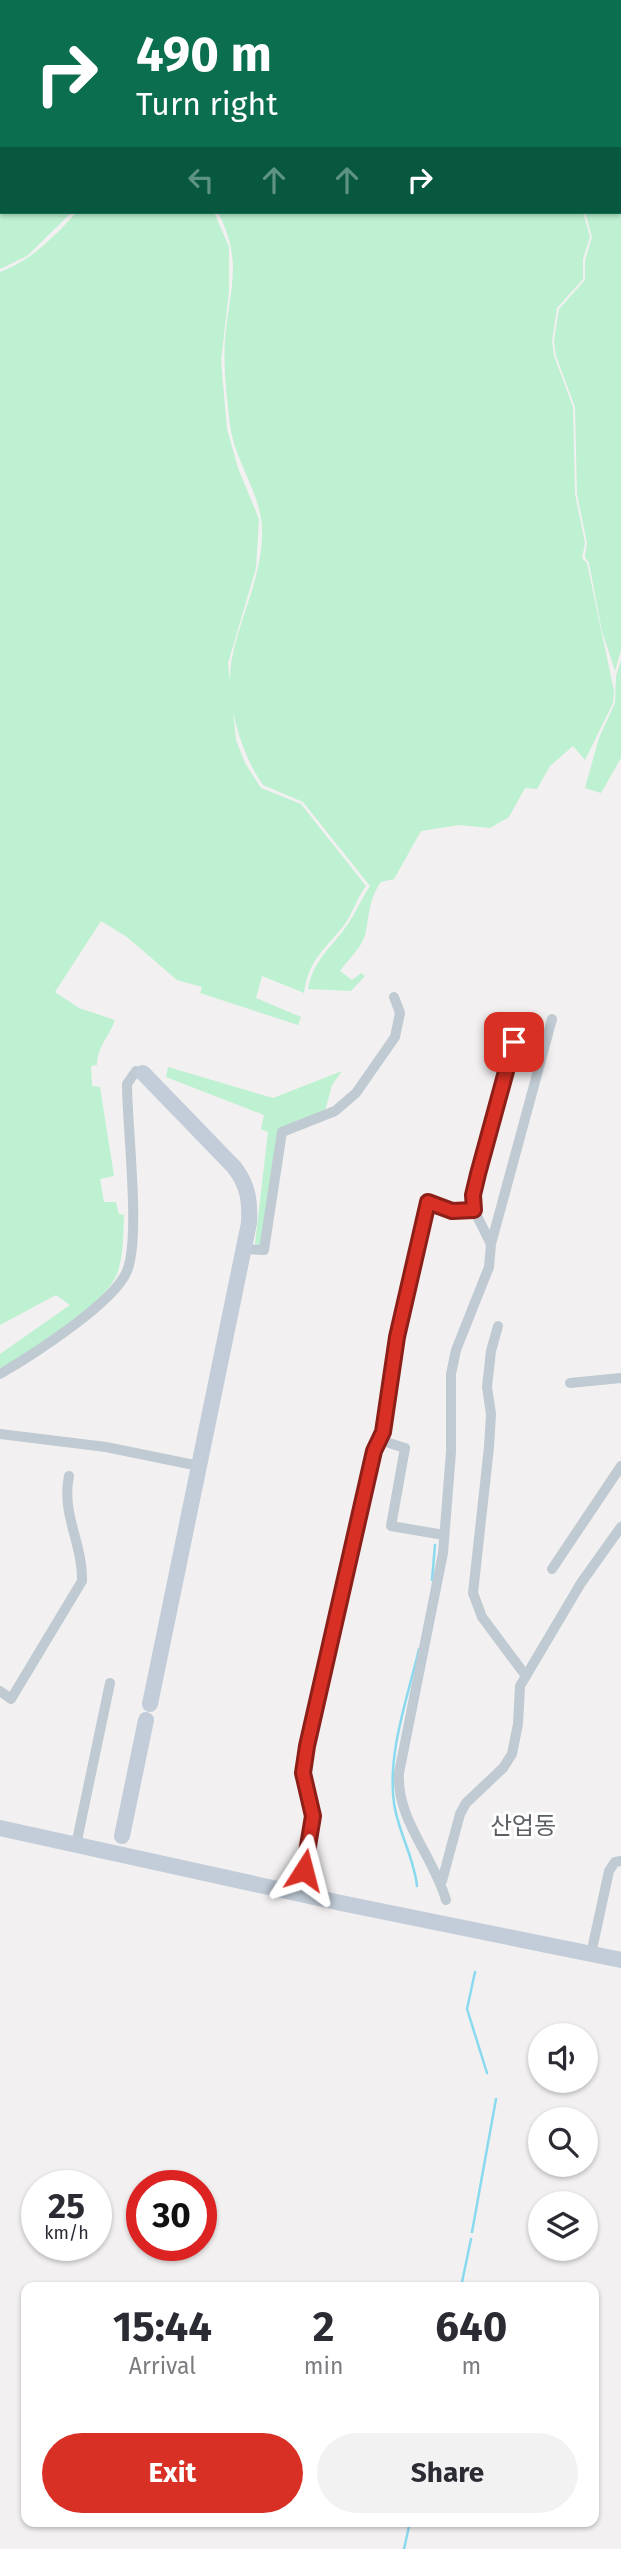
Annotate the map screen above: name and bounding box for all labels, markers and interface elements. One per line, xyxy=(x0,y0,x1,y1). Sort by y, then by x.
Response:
text: 490 m xyxy=(136,25,272,84)
icon: right xyxy=(21,28,112,119)
text: Turn right xyxy=(136,85,278,123)
icon: left xyxy=(182,161,220,199)
icon: ahead xyxy=(255,161,293,199)
icon: ahead xyxy=(328,161,366,199)
icon: right xyxy=(401,161,439,199)
pin xyxy=(484,1012,544,1072)
icon: arrive xyxy=(495,1023,533,1061)
district label: 산업동 xyxy=(490,1812,556,1840)
position arrow xyxy=(267,1833,341,1907)
map controls xyxy=(528,2023,598,2261)
button: sound xyxy=(528,2023,598,2093)
button: search xyxy=(528,2107,598,2177)
speed limit sign: 30 xyxy=(126,2170,217,2261)
text: 25 xyxy=(48,2185,85,2227)
button: layers xyxy=(528,2191,598,2261)
text: km/h xyxy=(44,2222,89,2244)
text: 15:44 xyxy=(113,2302,212,2352)
text: 2 xyxy=(313,2302,335,2352)
text: 640 xyxy=(435,2302,507,2352)
text: Arrival xyxy=(129,2352,196,2380)
text: min xyxy=(304,2352,344,2380)
text: m xyxy=(461,2352,481,2380)
button: Exit xyxy=(42,2433,303,2513)
button: Share xyxy=(317,2433,578,2513)

